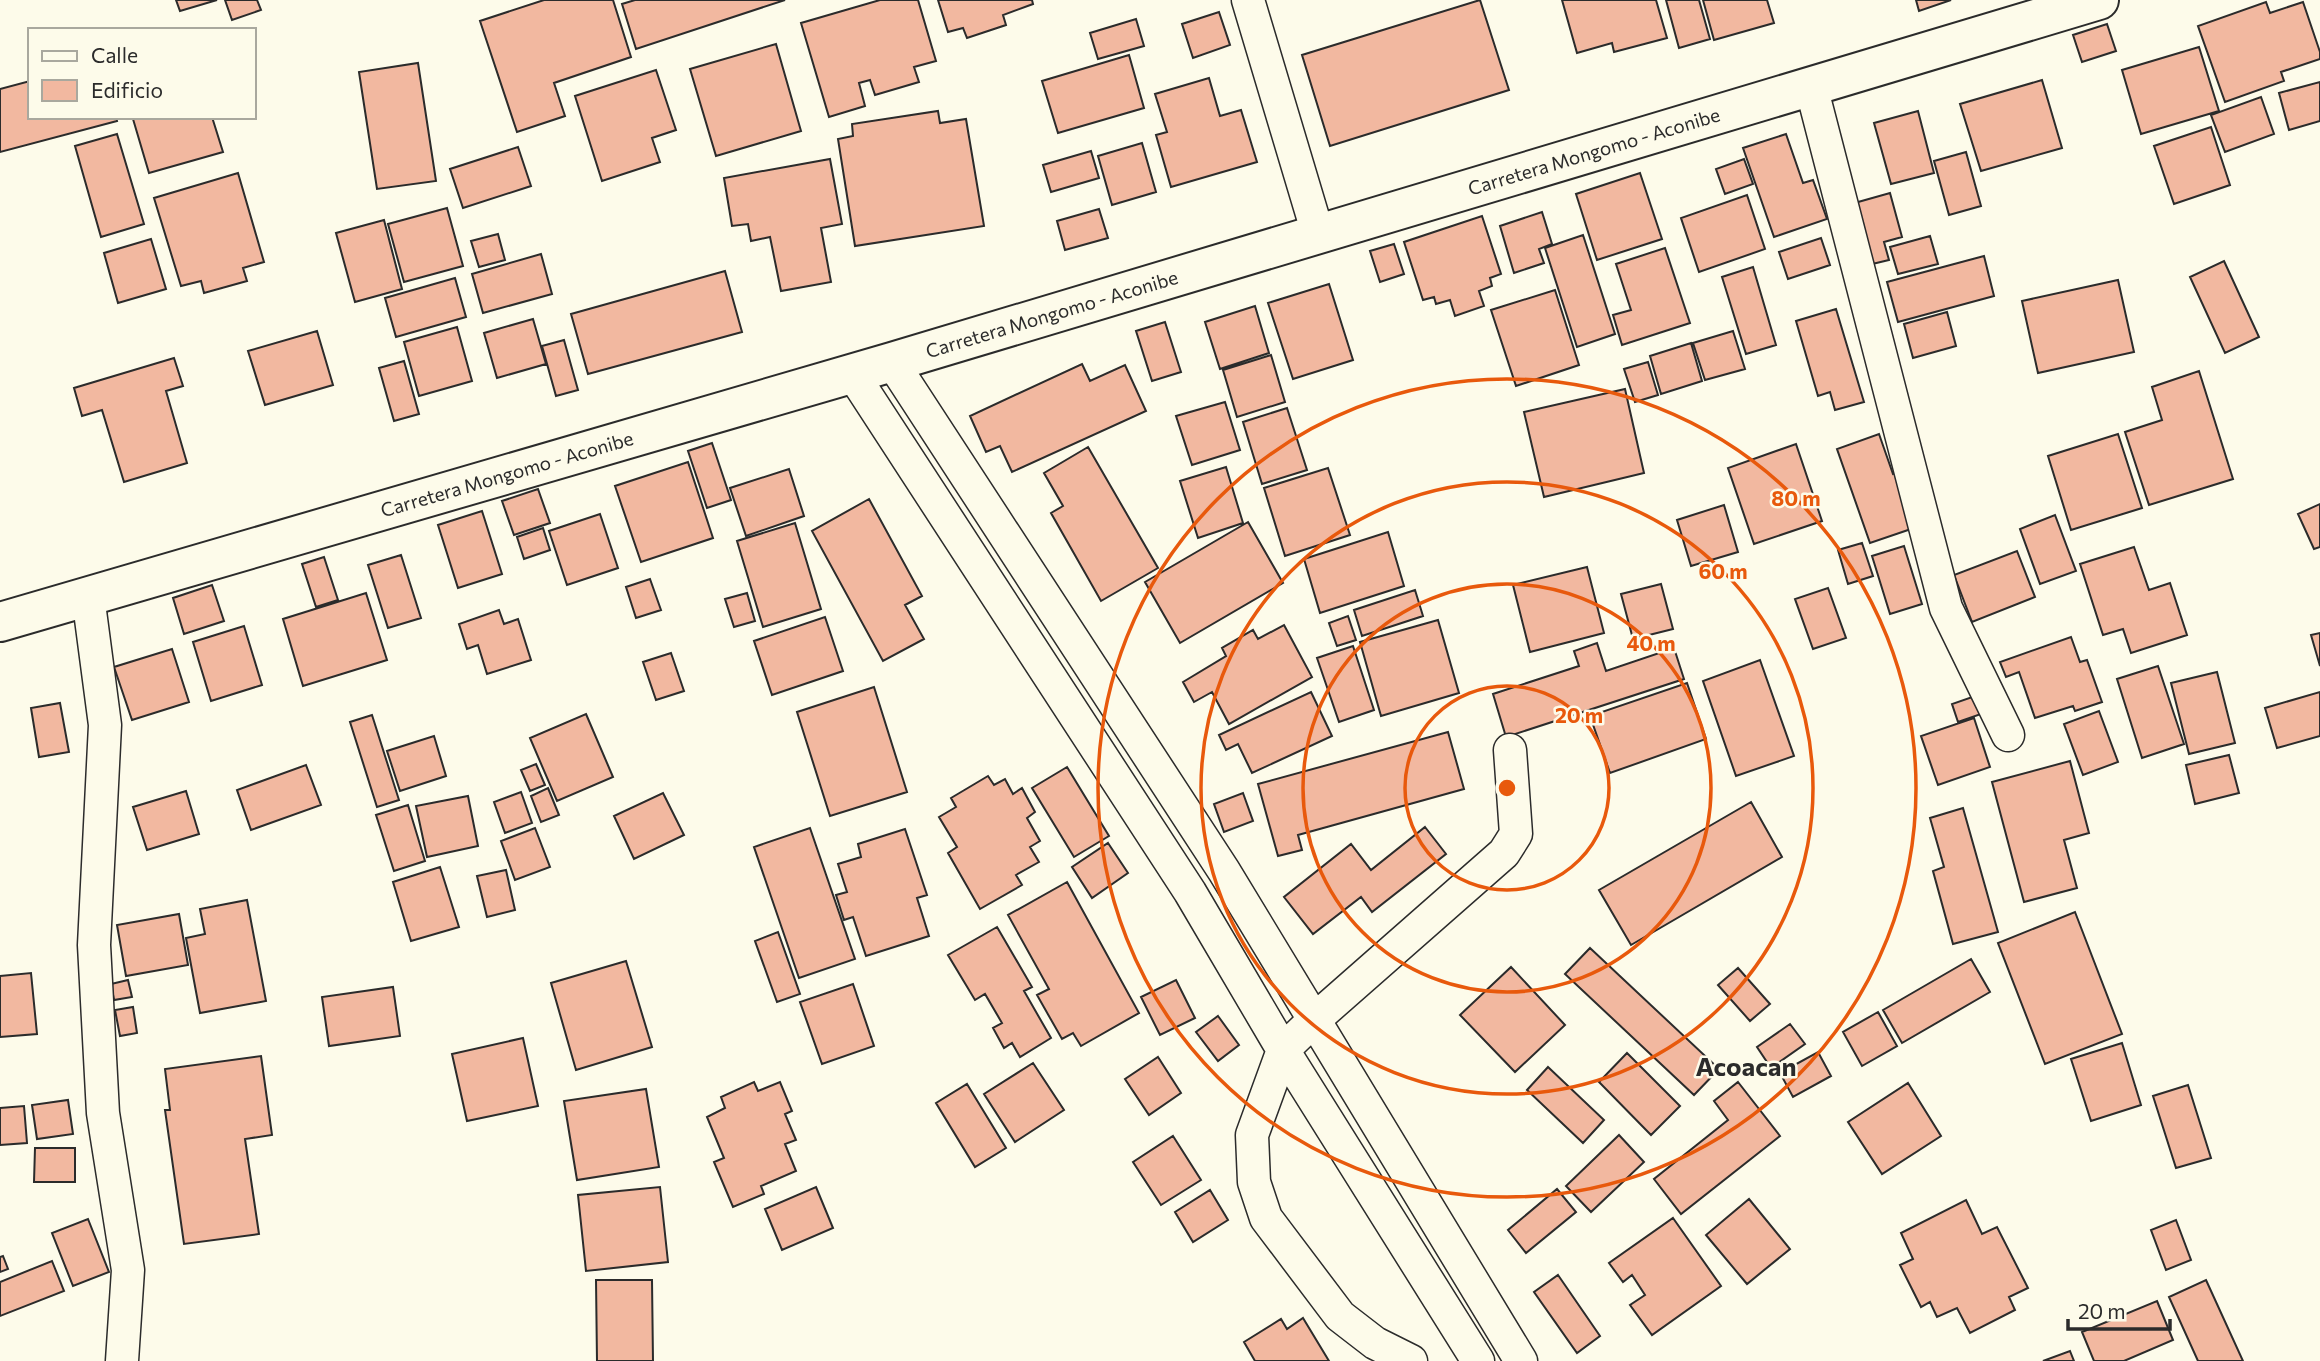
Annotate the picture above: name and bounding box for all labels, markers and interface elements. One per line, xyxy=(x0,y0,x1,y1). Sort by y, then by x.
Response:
legend xyxy=(28,28,256,119)
text: Calle xyxy=(91,42,138,67)
text: Edificio xyxy=(91,77,163,102)
street label: Carretera Mongomo - Aconibe xyxy=(1465,102,1723,200)
street label: Carretera Mongomo - Aconibe xyxy=(923,265,1180,362)
street label: Carretera Mongomo - Aconibe xyxy=(378,426,636,521)
text: 80 m xyxy=(1771,485,1821,510)
text: 60 m xyxy=(1698,558,1748,583)
text: 40 m xyxy=(1626,630,1676,655)
text: 20 m xyxy=(1555,702,1603,727)
centre of rings xyxy=(1495,776,1519,800)
district label: Acoacan xyxy=(1695,1050,1797,1081)
scale bar xyxy=(2068,1288,2170,1332)
text: 20 m xyxy=(2078,1298,2126,1323)

